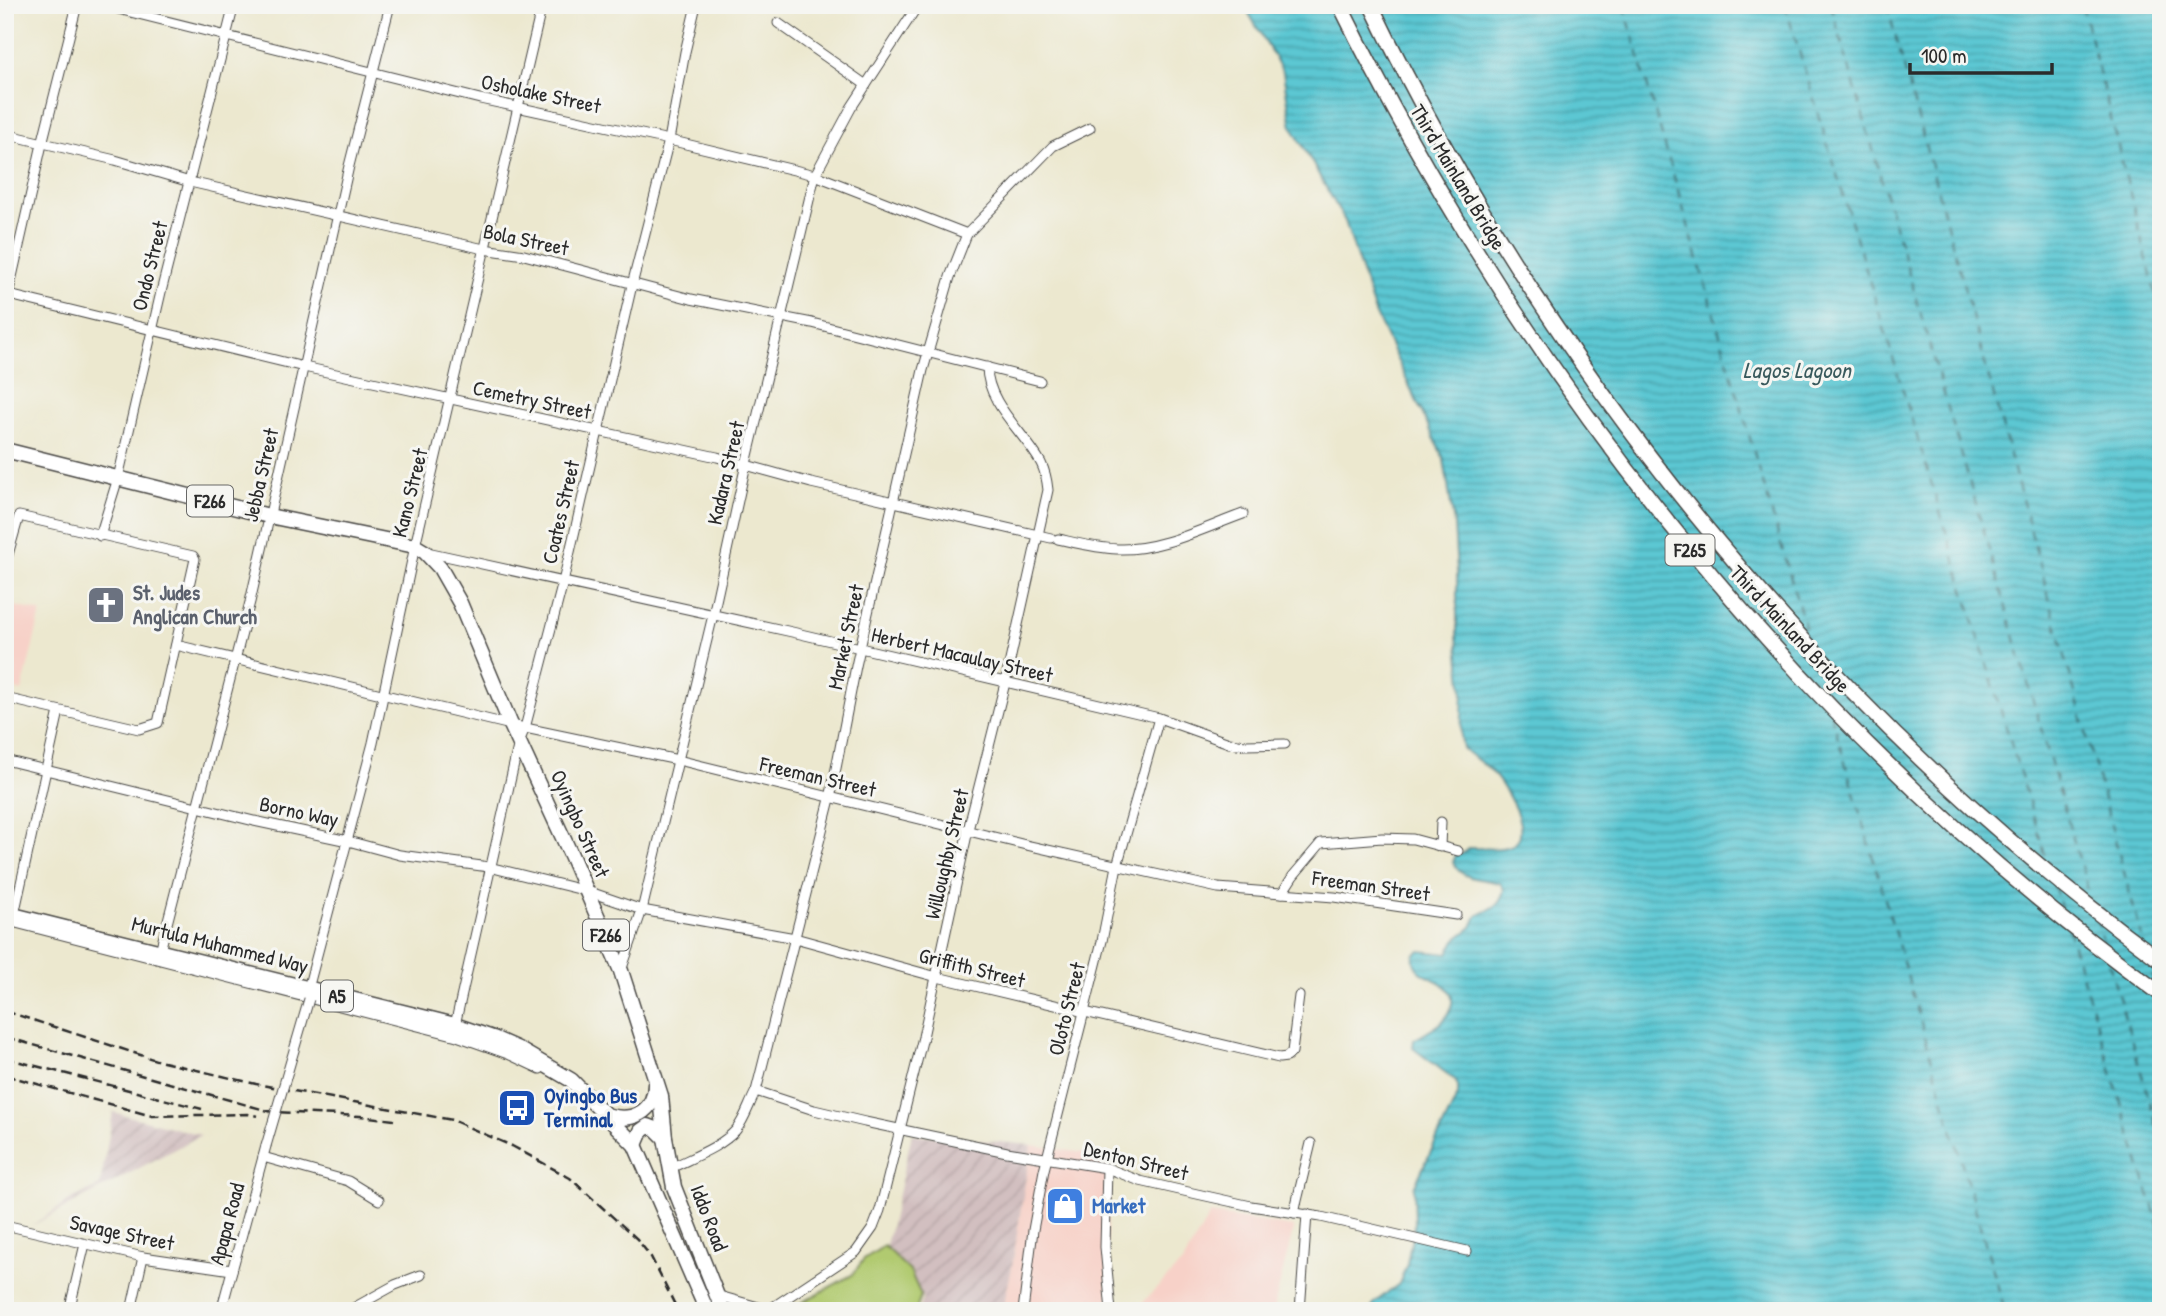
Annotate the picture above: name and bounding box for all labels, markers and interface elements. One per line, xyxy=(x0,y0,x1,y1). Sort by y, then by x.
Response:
scale bar xyxy=(1910,32,2052,76)
text: 100 m xyxy=(1921,41,1967,70)
street label: Osholake Street xyxy=(479,67,604,121)
street label: Third Mainland Bridge xyxy=(1403,99,1513,255)
street label: Bola Street xyxy=(481,216,572,263)
street label: Ondo Street xyxy=(124,217,175,314)
water label: Lagos Lagoon xyxy=(1743,354,1853,386)
street label: Cemetry Street xyxy=(470,373,595,426)
street label: Kadara Street xyxy=(699,417,752,528)
street label: Jebba Street xyxy=(236,424,286,525)
street label: Kano Street xyxy=(384,445,435,540)
street label: Coates Street xyxy=(535,456,587,567)
road number: F266 xyxy=(187,486,233,516)
road number: F265 xyxy=(1666,534,1714,566)
street label: Third Mainland Bridge xyxy=(1723,558,1857,699)
place label: St. Judes Anglican Church xyxy=(133,578,257,632)
street label: Market Street xyxy=(820,581,871,692)
church icon: St. Judes Anglican Church xyxy=(85,584,127,626)
street label: Herbert Macaulay Street xyxy=(869,620,1056,690)
street label: Freeman Street xyxy=(756,749,880,804)
street label: Oyingbo Street xyxy=(544,765,617,883)
street label: Willoughby Street xyxy=(917,785,976,922)
street label: Borno Way xyxy=(257,789,341,834)
street label: Freeman Street xyxy=(1309,863,1432,908)
street label: Murtula Muhammed Way xyxy=(129,909,312,981)
road number: F266 xyxy=(583,920,629,951)
street label: Griffith Street xyxy=(916,940,1029,995)
street label: Oloto Street xyxy=(1041,958,1092,1059)
road number: A5 xyxy=(321,980,353,1012)
place label: Oyingbo Bus Terminal xyxy=(543,1081,637,1134)
bus stop icon: Oyingbo Bus Terminal xyxy=(496,1087,538,1129)
street label: Denton Street xyxy=(1081,1134,1192,1188)
street label: Apapa Road xyxy=(202,1180,251,1268)
street label: Iddo Road xyxy=(684,1180,735,1255)
shop icon: Market xyxy=(1044,1185,1086,1227)
place label: Market xyxy=(1092,1191,1146,1220)
street label: Savage Street xyxy=(67,1207,178,1258)

